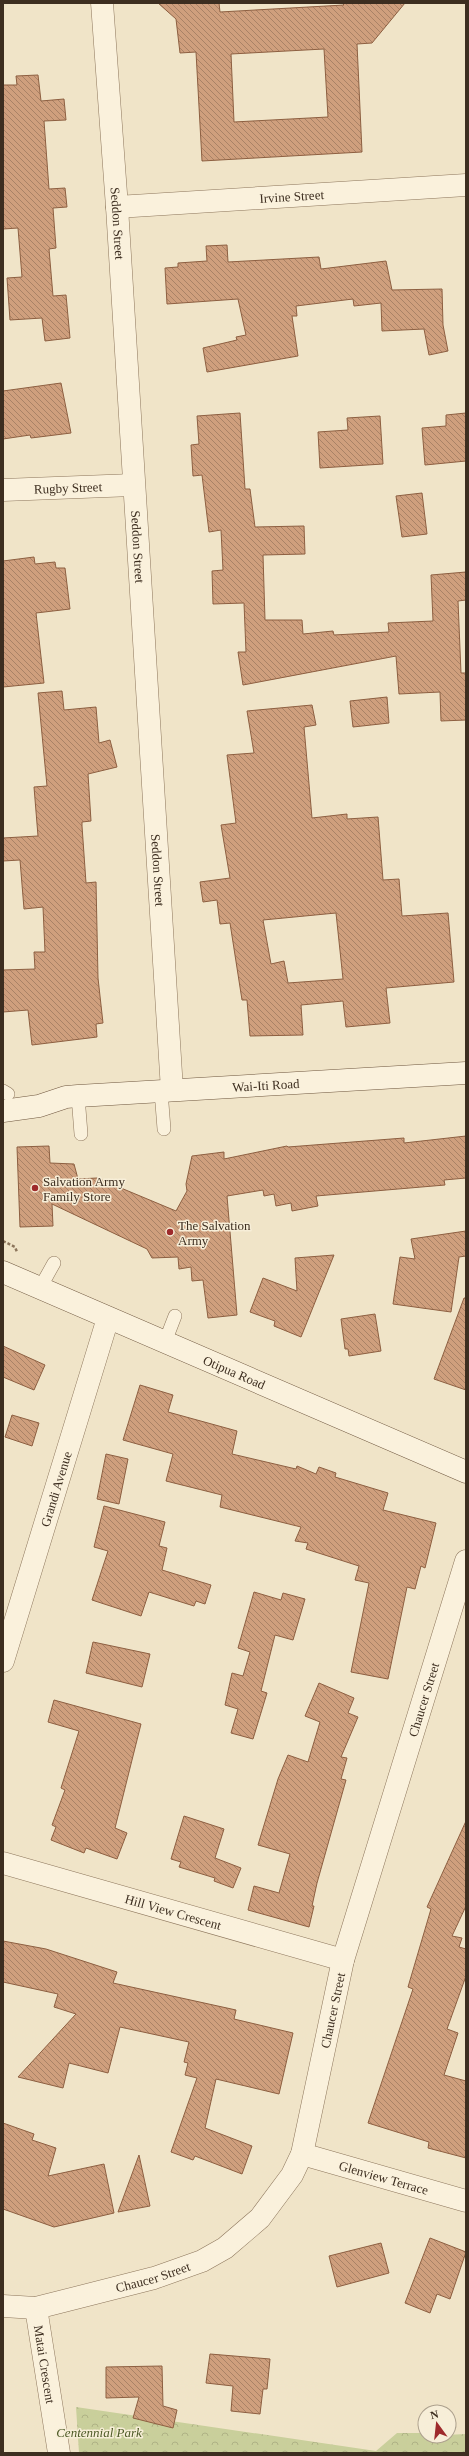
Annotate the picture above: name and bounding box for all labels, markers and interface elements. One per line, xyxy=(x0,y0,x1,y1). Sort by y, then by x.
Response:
street label: Seddon Street xyxy=(108,187,127,261)
street label: Irvine Street xyxy=(259,187,325,206)
street label: Rugby Street xyxy=(34,479,103,497)
street label: Seddon Street xyxy=(128,510,147,584)
street label: Seddon Street xyxy=(148,833,168,907)
street label: Wai-Iti Road xyxy=(232,1076,300,1095)
place label: Salvation Army Family Store xyxy=(43,1174,125,1204)
marker: Salvation Army Family Store xyxy=(30,1183,40,1193)
place label: The Salvation Army xyxy=(178,1218,251,1248)
marker: The Salvation Army xyxy=(165,1227,175,1237)
street label: Otipua Road xyxy=(201,1352,268,1393)
street label: Grandi Avenue xyxy=(38,1449,75,1529)
street label: Chaucer Street xyxy=(405,1660,442,1739)
street label: Hill View Crescent xyxy=(123,1891,223,1933)
street label: Chaucer Street xyxy=(318,1971,348,2050)
street label: Glenview Terrace xyxy=(337,2158,430,2198)
street label: Chaucer Street xyxy=(114,2259,193,2295)
street label: Matai Crescent xyxy=(31,2324,58,2405)
north arrow xyxy=(417,2404,457,2444)
text: N xyxy=(429,2408,440,2421)
park label: Centennial Park xyxy=(56,2425,142,2440)

